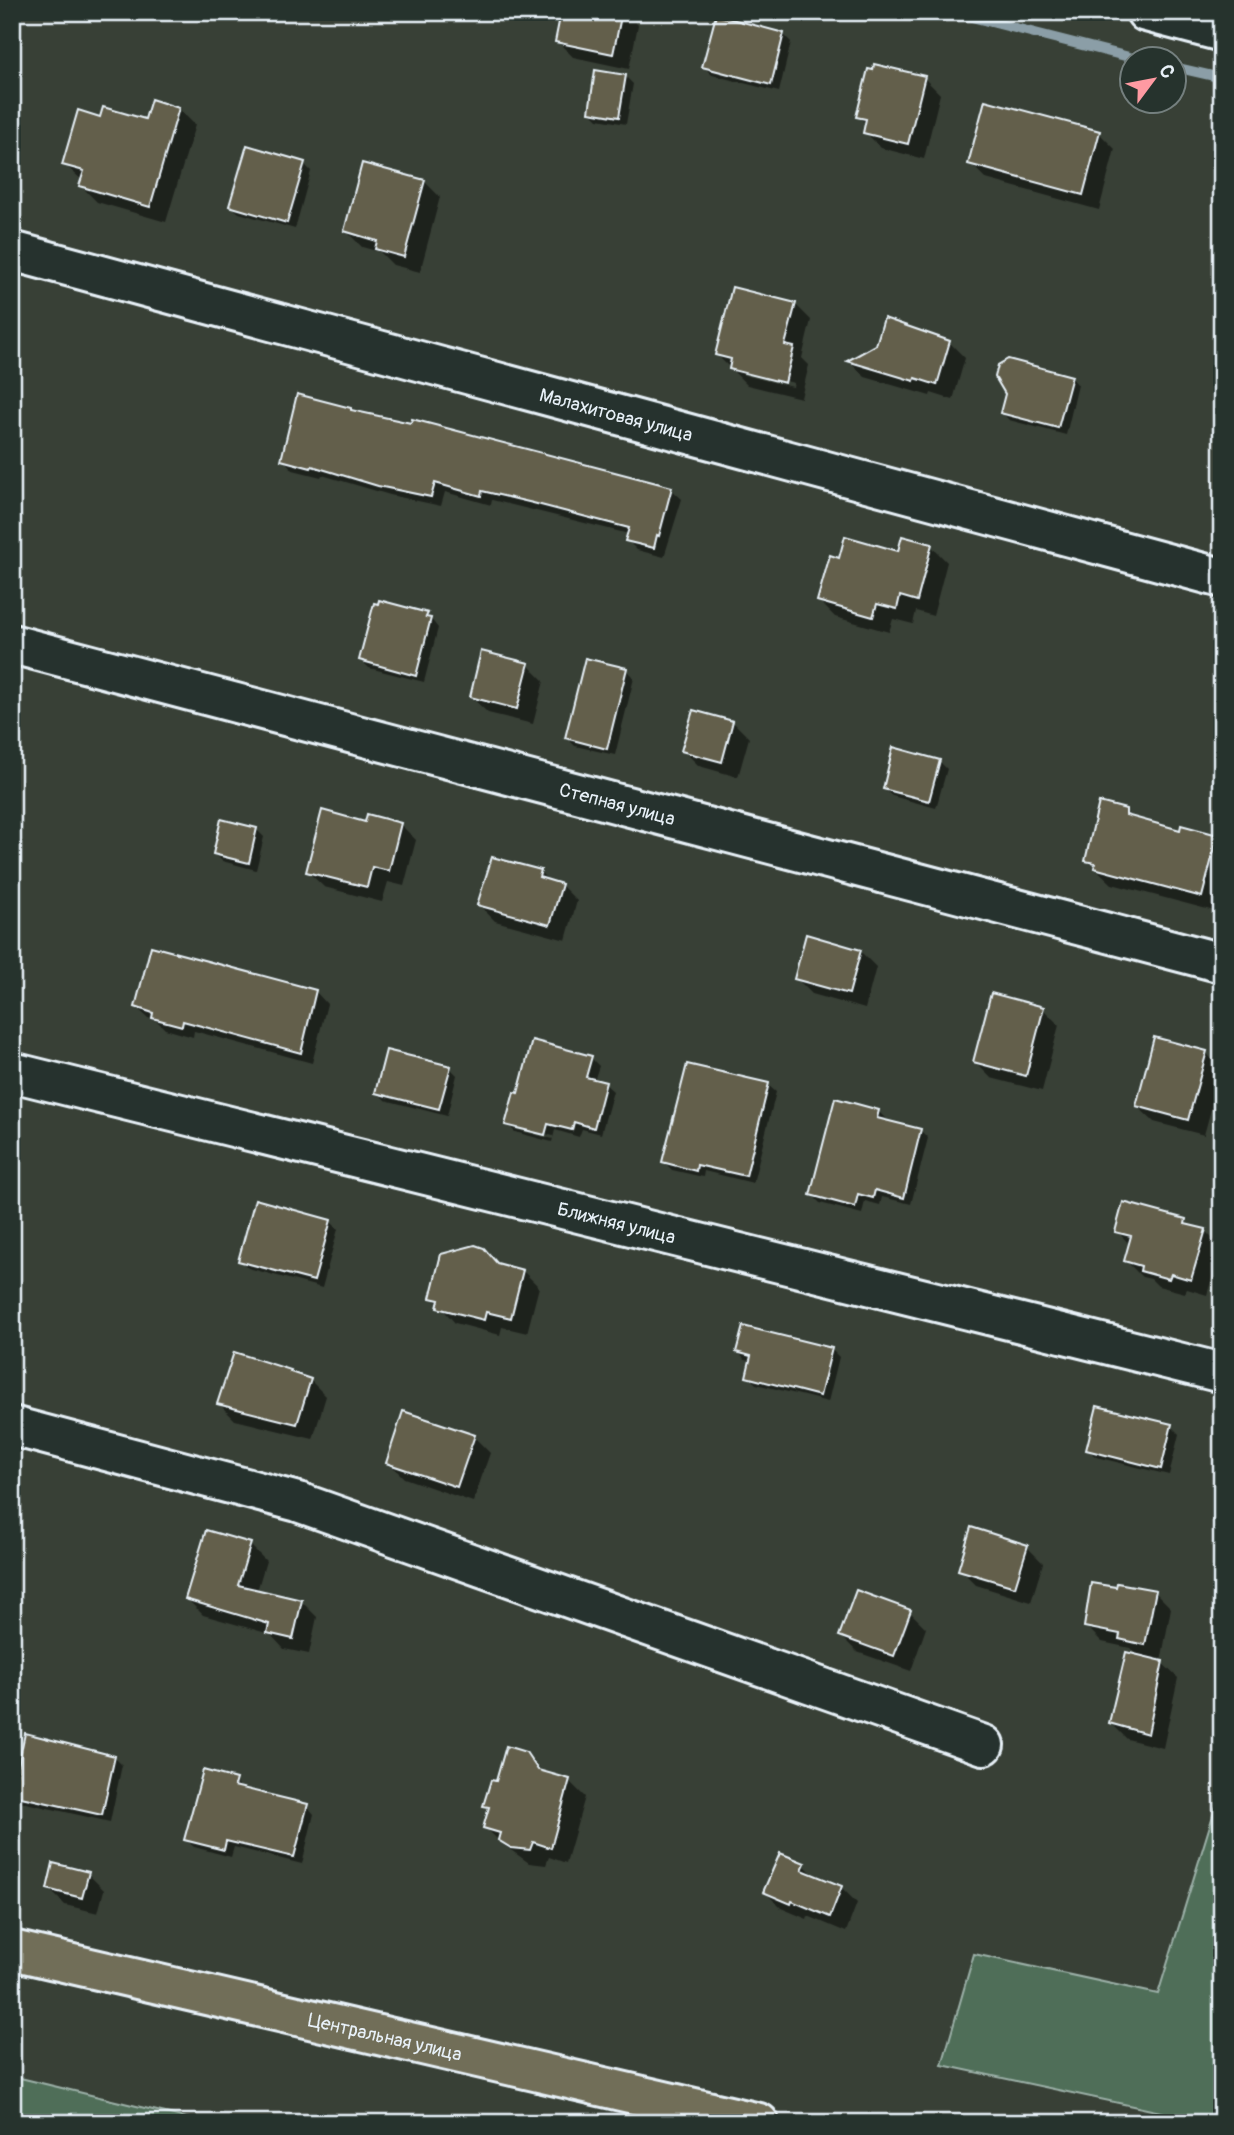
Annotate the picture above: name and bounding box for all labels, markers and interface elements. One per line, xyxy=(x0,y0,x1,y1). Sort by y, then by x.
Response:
north arrow xyxy=(1118,46,1188,116)
text: С xyxy=(1153,60,1180,83)
street label: Малахитовая улица xyxy=(537,383,695,447)
street label: Степная улица xyxy=(556,778,678,831)
street label: Ближняя улица xyxy=(555,1197,678,1250)
street label: Центральная улица xyxy=(306,2008,464,2067)

